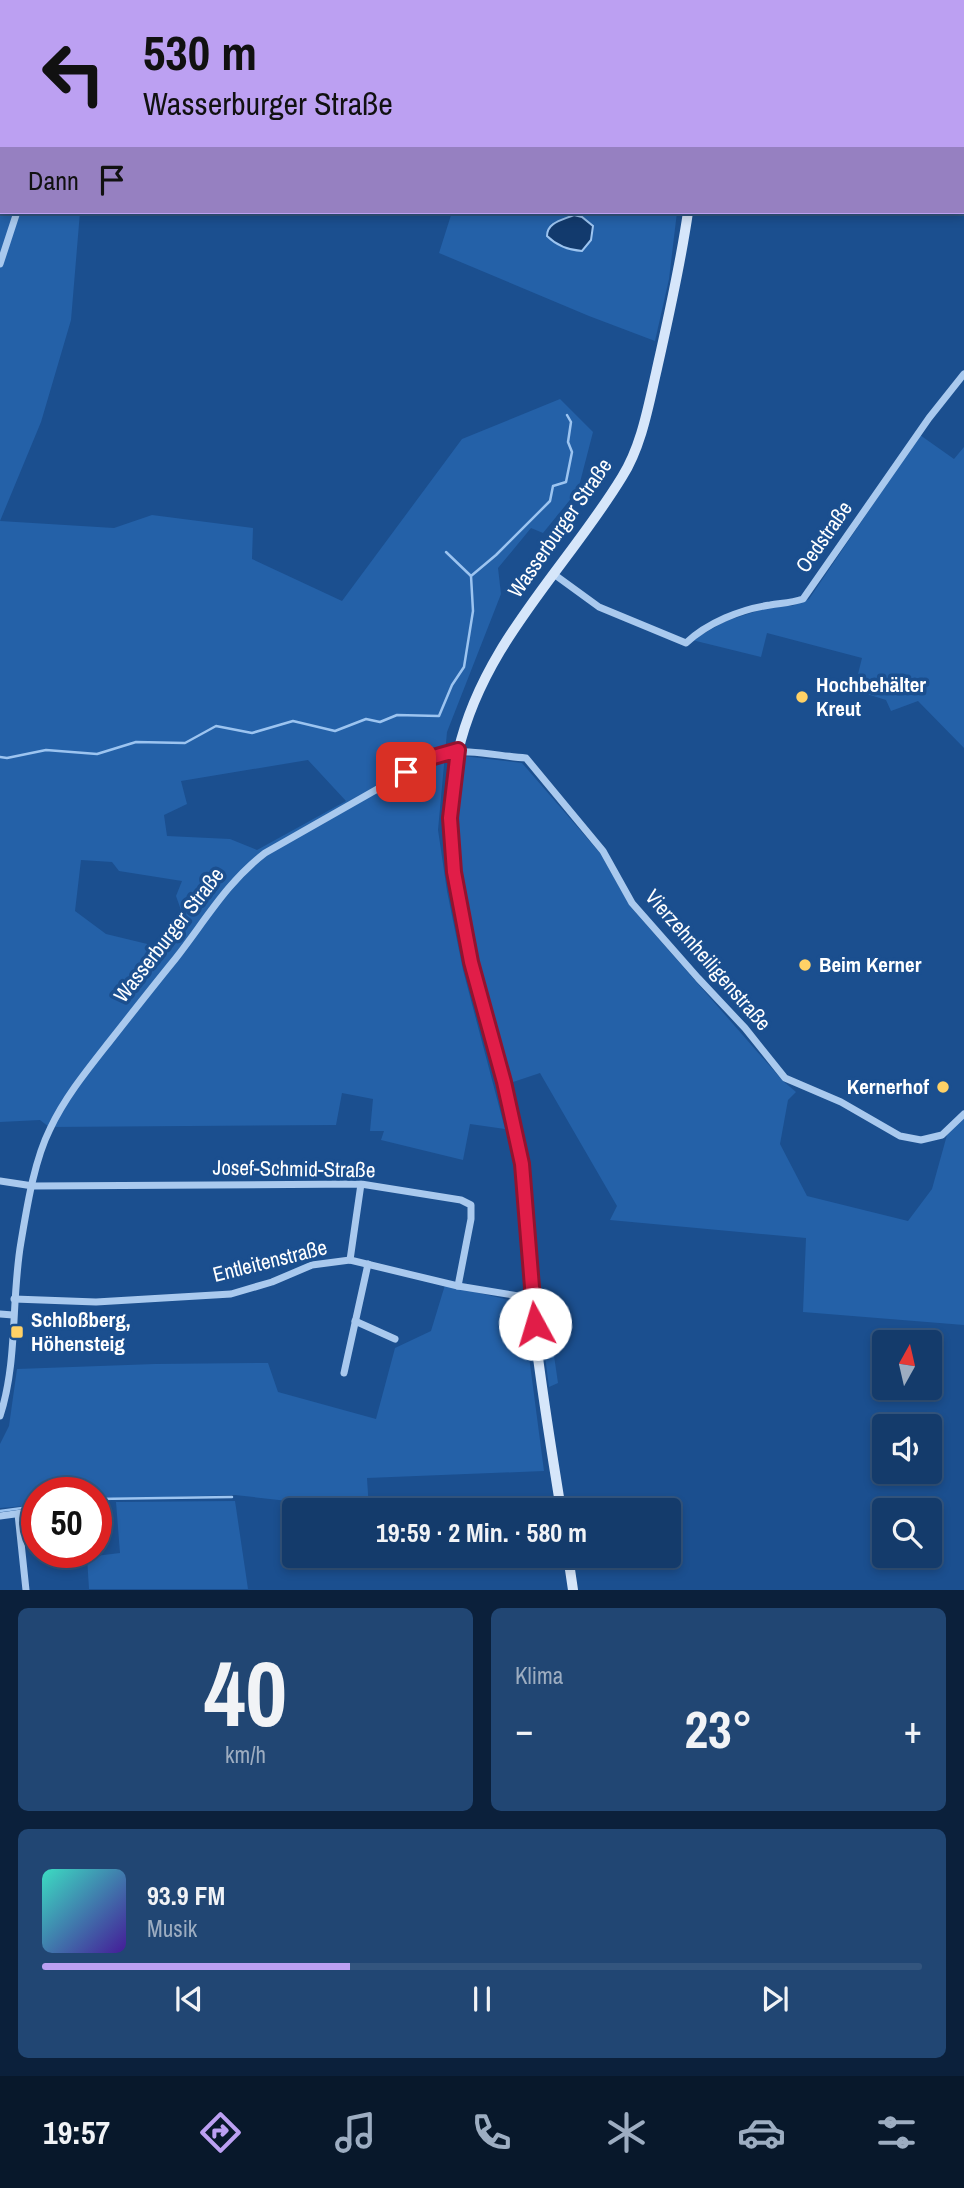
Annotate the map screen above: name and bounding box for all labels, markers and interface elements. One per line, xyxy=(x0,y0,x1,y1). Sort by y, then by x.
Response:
text: 530 m xyxy=(143,19,257,85)
icon: left xyxy=(28,28,119,119)
text: Wasserburger Straße xyxy=(143,82,393,125)
icon: arrive xyxy=(93,161,131,199)
text: Dann xyxy=(28,163,79,198)
street label: Wasserburger Straße xyxy=(501,452,618,603)
street label: Oedstraße xyxy=(788,495,859,578)
place label: Hochbehälter Kreut xyxy=(816,670,926,723)
marker: Hochbehälter Kreut xyxy=(794,689,810,705)
pin xyxy=(376,742,436,802)
icon: arrive xyxy=(387,753,425,791)
street label: Wasserburger Straße xyxy=(107,861,231,1008)
street label: Vierzehnheiligenstraße xyxy=(639,883,778,1037)
place label: Beim Kerner xyxy=(819,950,922,979)
marker: Beim Kerner xyxy=(797,957,813,973)
place label: Kernerhof xyxy=(847,1072,929,1101)
marker: Kernerhof xyxy=(935,1079,951,1095)
street label: Josef-Schmid-Straße xyxy=(212,1153,376,1184)
street label: Entleitenstraße xyxy=(210,1232,330,1289)
position arrow xyxy=(498,1287,572,1361)
place label: Schloßberg, Höhensteig xyxy=(31,1305,131,1358)
marker: Schloßberg, Höhensteig xyxy=(9,1324,25,1340)
north arrow xyxy=(872,1330,942,1400)
map controls xyxy=(872,1330,942,1568)
button: sound xyxy=(872,1414,942,1484)
speed limit sign: 50 xyxy=(21,1477,112,1568)
button: search xyxy=(872,1498,942,1568)
text: 19:59 · 2 Min. · 580 m xyxy=(376,1515,587,1550)
text: 40 xyxy=(204,1632,287,1754)
text: Klima xyxy=(515,1660,563,1691)
text: 23° xyxy=(684,1694,753,1764)
text: − xyxy=(515,1704,533,1755)
text: + xyxy=(904,1704,922,1755)
text: km/h xyxy=(225,1739,266,1770)
text: 93.9 FM xyxy=(147,1878,225,1913)
text: Musik xyxy=(147,1913,197,1944)
icon: previous xyxy=(170,1980,208,2018)
icon: pause xyxy=(463,1980,501,2018)
icon: next xyxy=(756,1980,794,2018)
icon: directions xyxy=(196,2108,245,2157)
icon: music xyxy=(331,2108,380,2157)
icon: phone xyxy=(467,2108,516,2157)
icon: climate xyxy=(602,2108,651,2157)
icon: car xyxy=(737,2108,786,2157)
icon: filters xyxy=(872,2108,921,2157)
text: 19:57 xyxy=(43,2111,110,2154)

